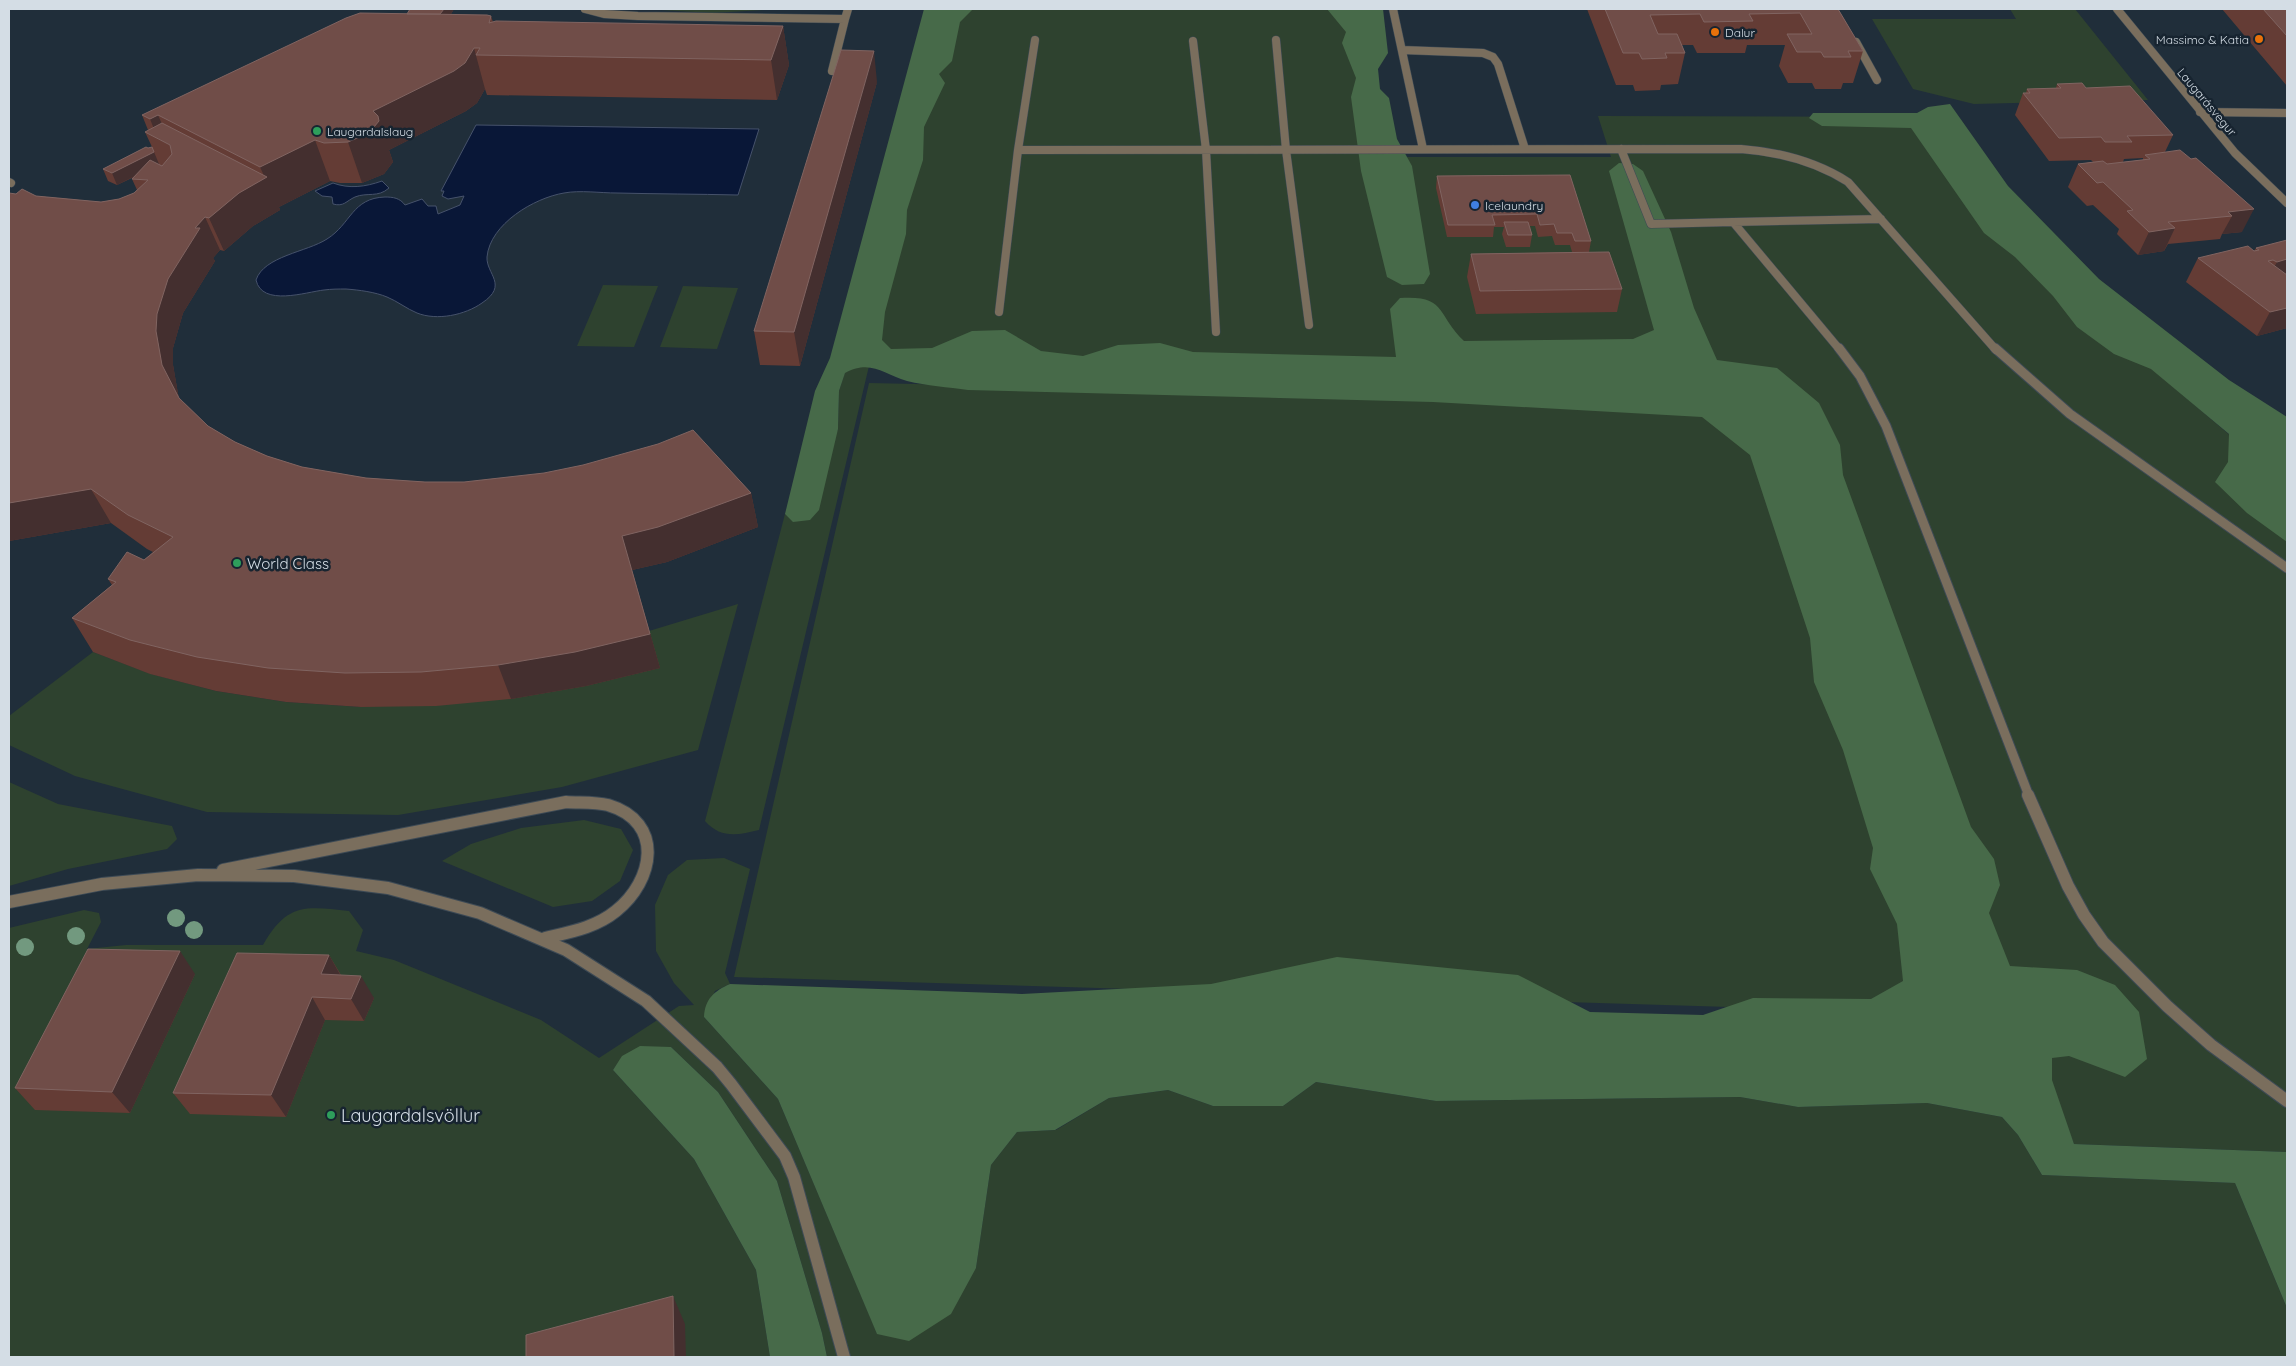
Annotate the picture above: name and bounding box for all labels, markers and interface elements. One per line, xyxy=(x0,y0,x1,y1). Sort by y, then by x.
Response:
place label: Dalur xyxy=(1725,25,1755,40)
marker: Dalur xyxy=(1709,26,1721,38)
place label: Massimo & Katia xyxy=(2156,32,2249,47)
marker: Massimo & Katia xyxy=(2253,33,2265,45)
street label: Laugarásvegur xyxy=(2174,65,2240,139)
place label: Laugardalslaug xyxy=(327,124,413,139)
marker: Laugardalslaug xyxy=(311,125,323,137)
place label: Icelaundry xyxy=(1485,198,1543,213)
marker: Icelaundry xyxy=(1469,199,1481,211)
place label: World Class xyxy=(247,554,329,573)
marker: World Class xyxy=(231,557,243,569)
place label: Laugardalsvöllur xyxy=(341,1104,480,1127)
marker: Laugardalsvöllur xyxy=(325,1109,337,1121)

